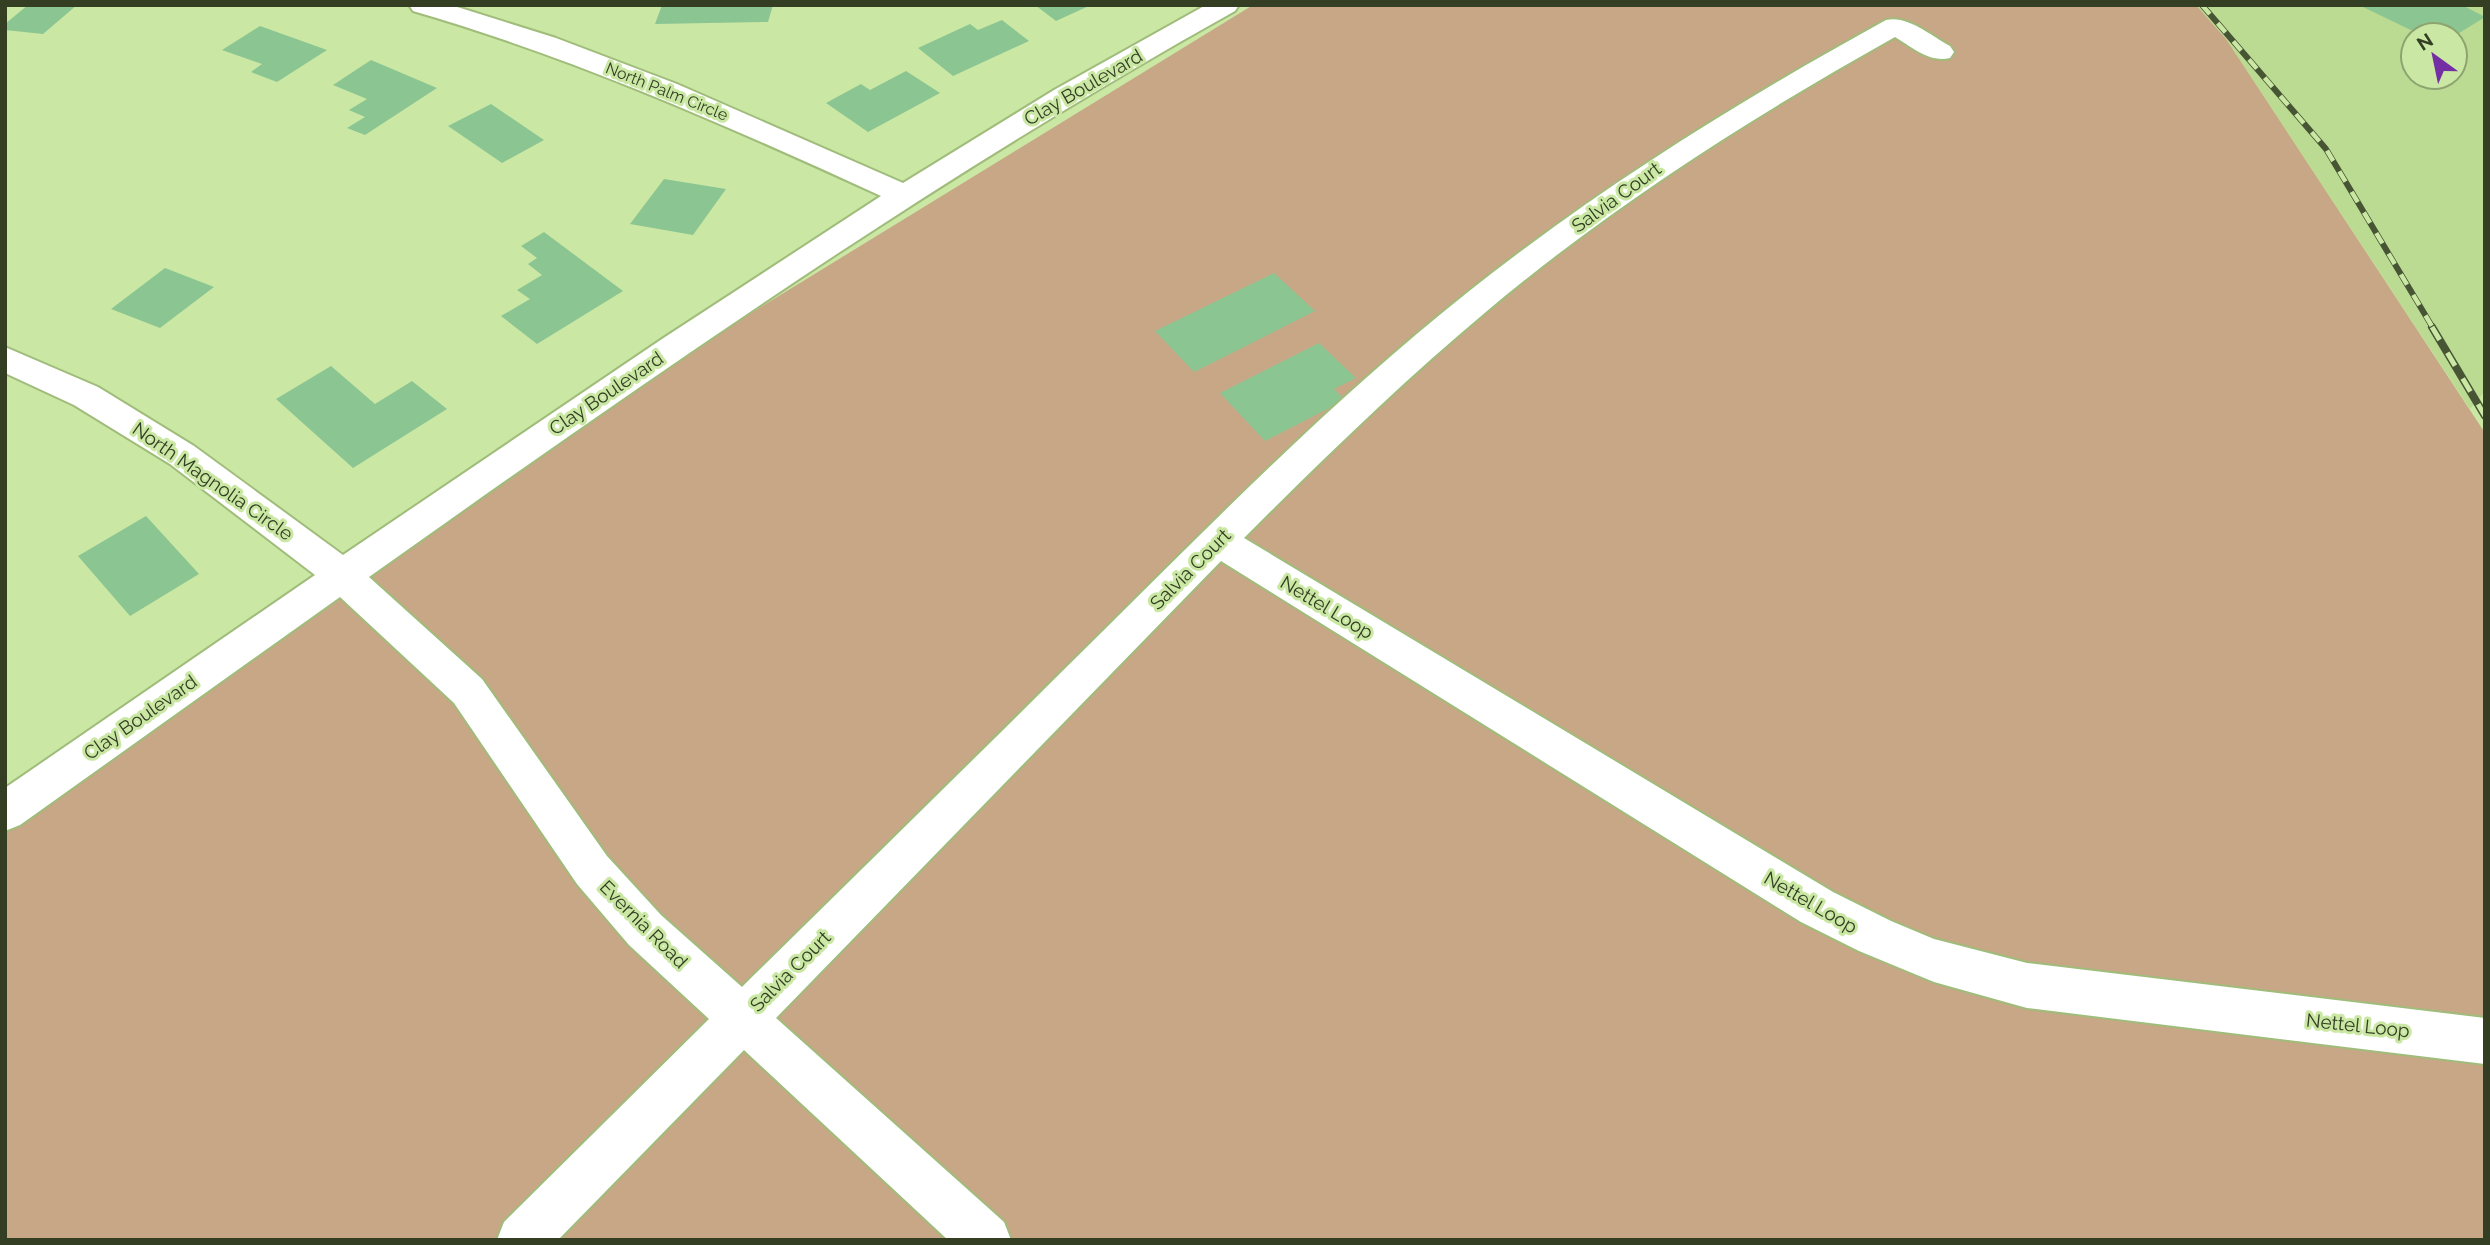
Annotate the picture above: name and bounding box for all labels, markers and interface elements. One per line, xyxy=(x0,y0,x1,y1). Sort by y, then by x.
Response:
north arrow xyxy=(2399,21,2469,91)
text: N xyxy=(2413,29,2437,55)
street label: Clay Boulevard xyxy=(1020,44,1146,130)
street label: North Palm Circle xyxy=(603,58,731,125)
street label: Salvia Court xyxy=(1567,157,1665,237)
street label: Clay Boulevard xyxy=(545,347,667,439)
street label: North Magnolia Circle xyxy=(129,417,297,545)
street label: Salvia Court xyxy=(1145,524,1235,614)
street label: Nettel Loop xyxy=(1277,571,1377,643)
street label: Clay Boulevard xyxy=(79,670,201,764)
street label: Nettel Loop xyxy=(1760,866,1862,938)
street label: Evernia Road xyxy=(596,876,692,972)
street label: Salvia Court xyxy=(745,926,835,1016)
street label: Nettel Loop xyxy=(2305,1009,2411,1041)

